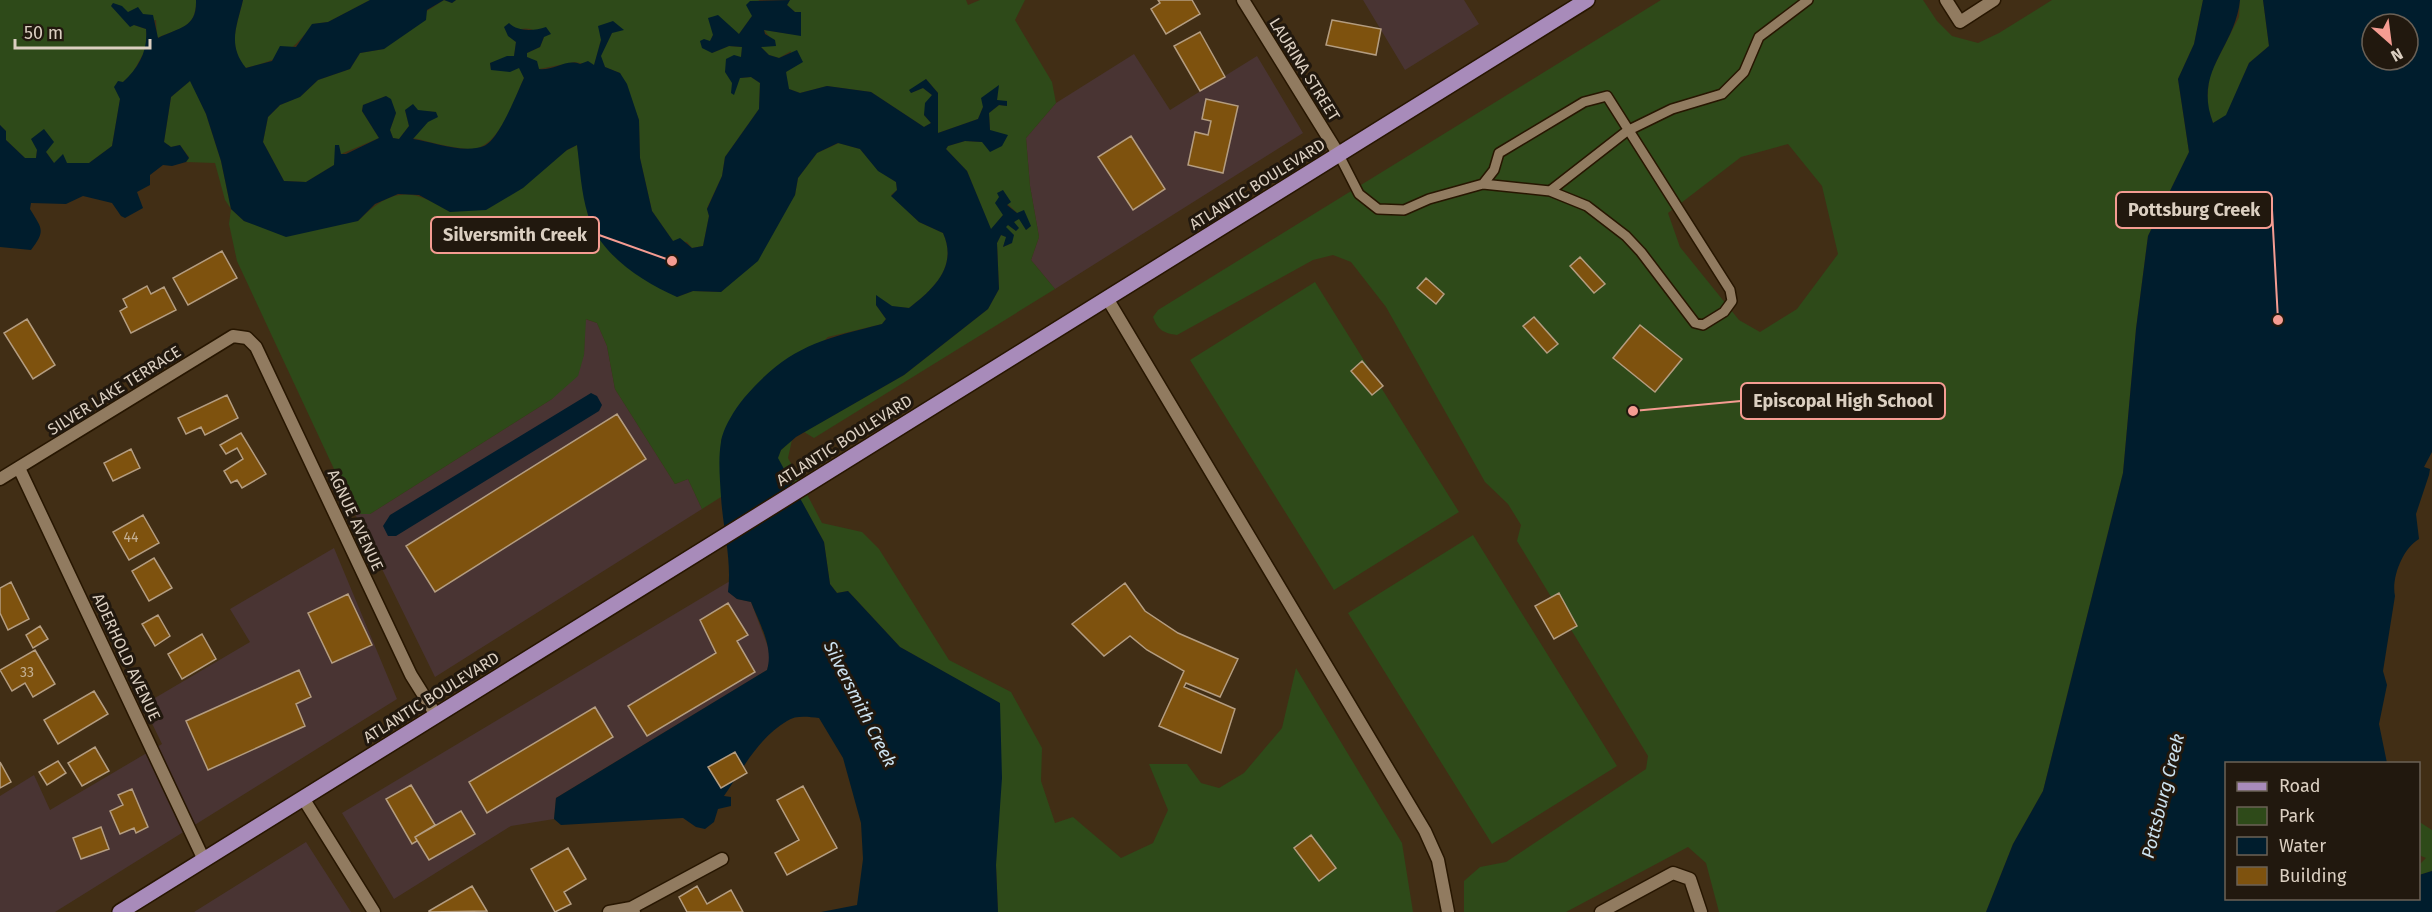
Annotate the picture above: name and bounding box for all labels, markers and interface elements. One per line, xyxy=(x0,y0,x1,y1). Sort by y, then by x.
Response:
scale bar xyxy=(15,12,150,50)
north arrow xyxy=(2360,12,2420,72)
street label: LAURINA STREET xyxy=(1265,14,1344,125)
text: 50 m xyxy=(24,22,63,44)
text: N xyxy=(2388,44,2406,66)
street label: ATLANTIC BOULEVARD xyxy=(1186,135,1329,234)
callout: Pottsburg Creek xyxy=(2116,192,2272,228)
text: Pottsburg Creek xyxy=(2128,199,2261,221)
callout: Silversmith Creek xyxy=(431,217,599,253)
text: Silversmith Creek xyxy=(443,224,588,246)
street label: SILVER LAKE TERRACE xyxy=(44,342,184,439)
callout: Episcopal High School xyxy=(1741,383,1945,419)
text: Episcopal High School xyxy=(1753,390,1934,412)
street label: ATLANTIC BOULEVARD xyxy=(773,391,916,490)
street label: AGNUE AVENUE xyxy=(324,466,387,574)
house number: 44 xyxy=(124,529,139,546)
street label: ADERHOLD AVENUE xyxy=(89,590,164,724)
water label: Silversmith Creek xyxy=(818,636,901,771)
street label: ATLANTIC BOULEVARD xyxy=(360,648,503,747)
house number: 33 xyxy=(20,664,34,681)
water label: Pottsburg Creek xyxy=(2137,731,2189,861)
legend xyxy=(2225,762,2420,900)
text: Road xyxy=(2279,775,2321,797)
text: Park xyxy=(2279,805,2315,827)
text: Water xyxy=(2279,835,2326,857)
text: Building xyxy=(2279,865,2347,887)

